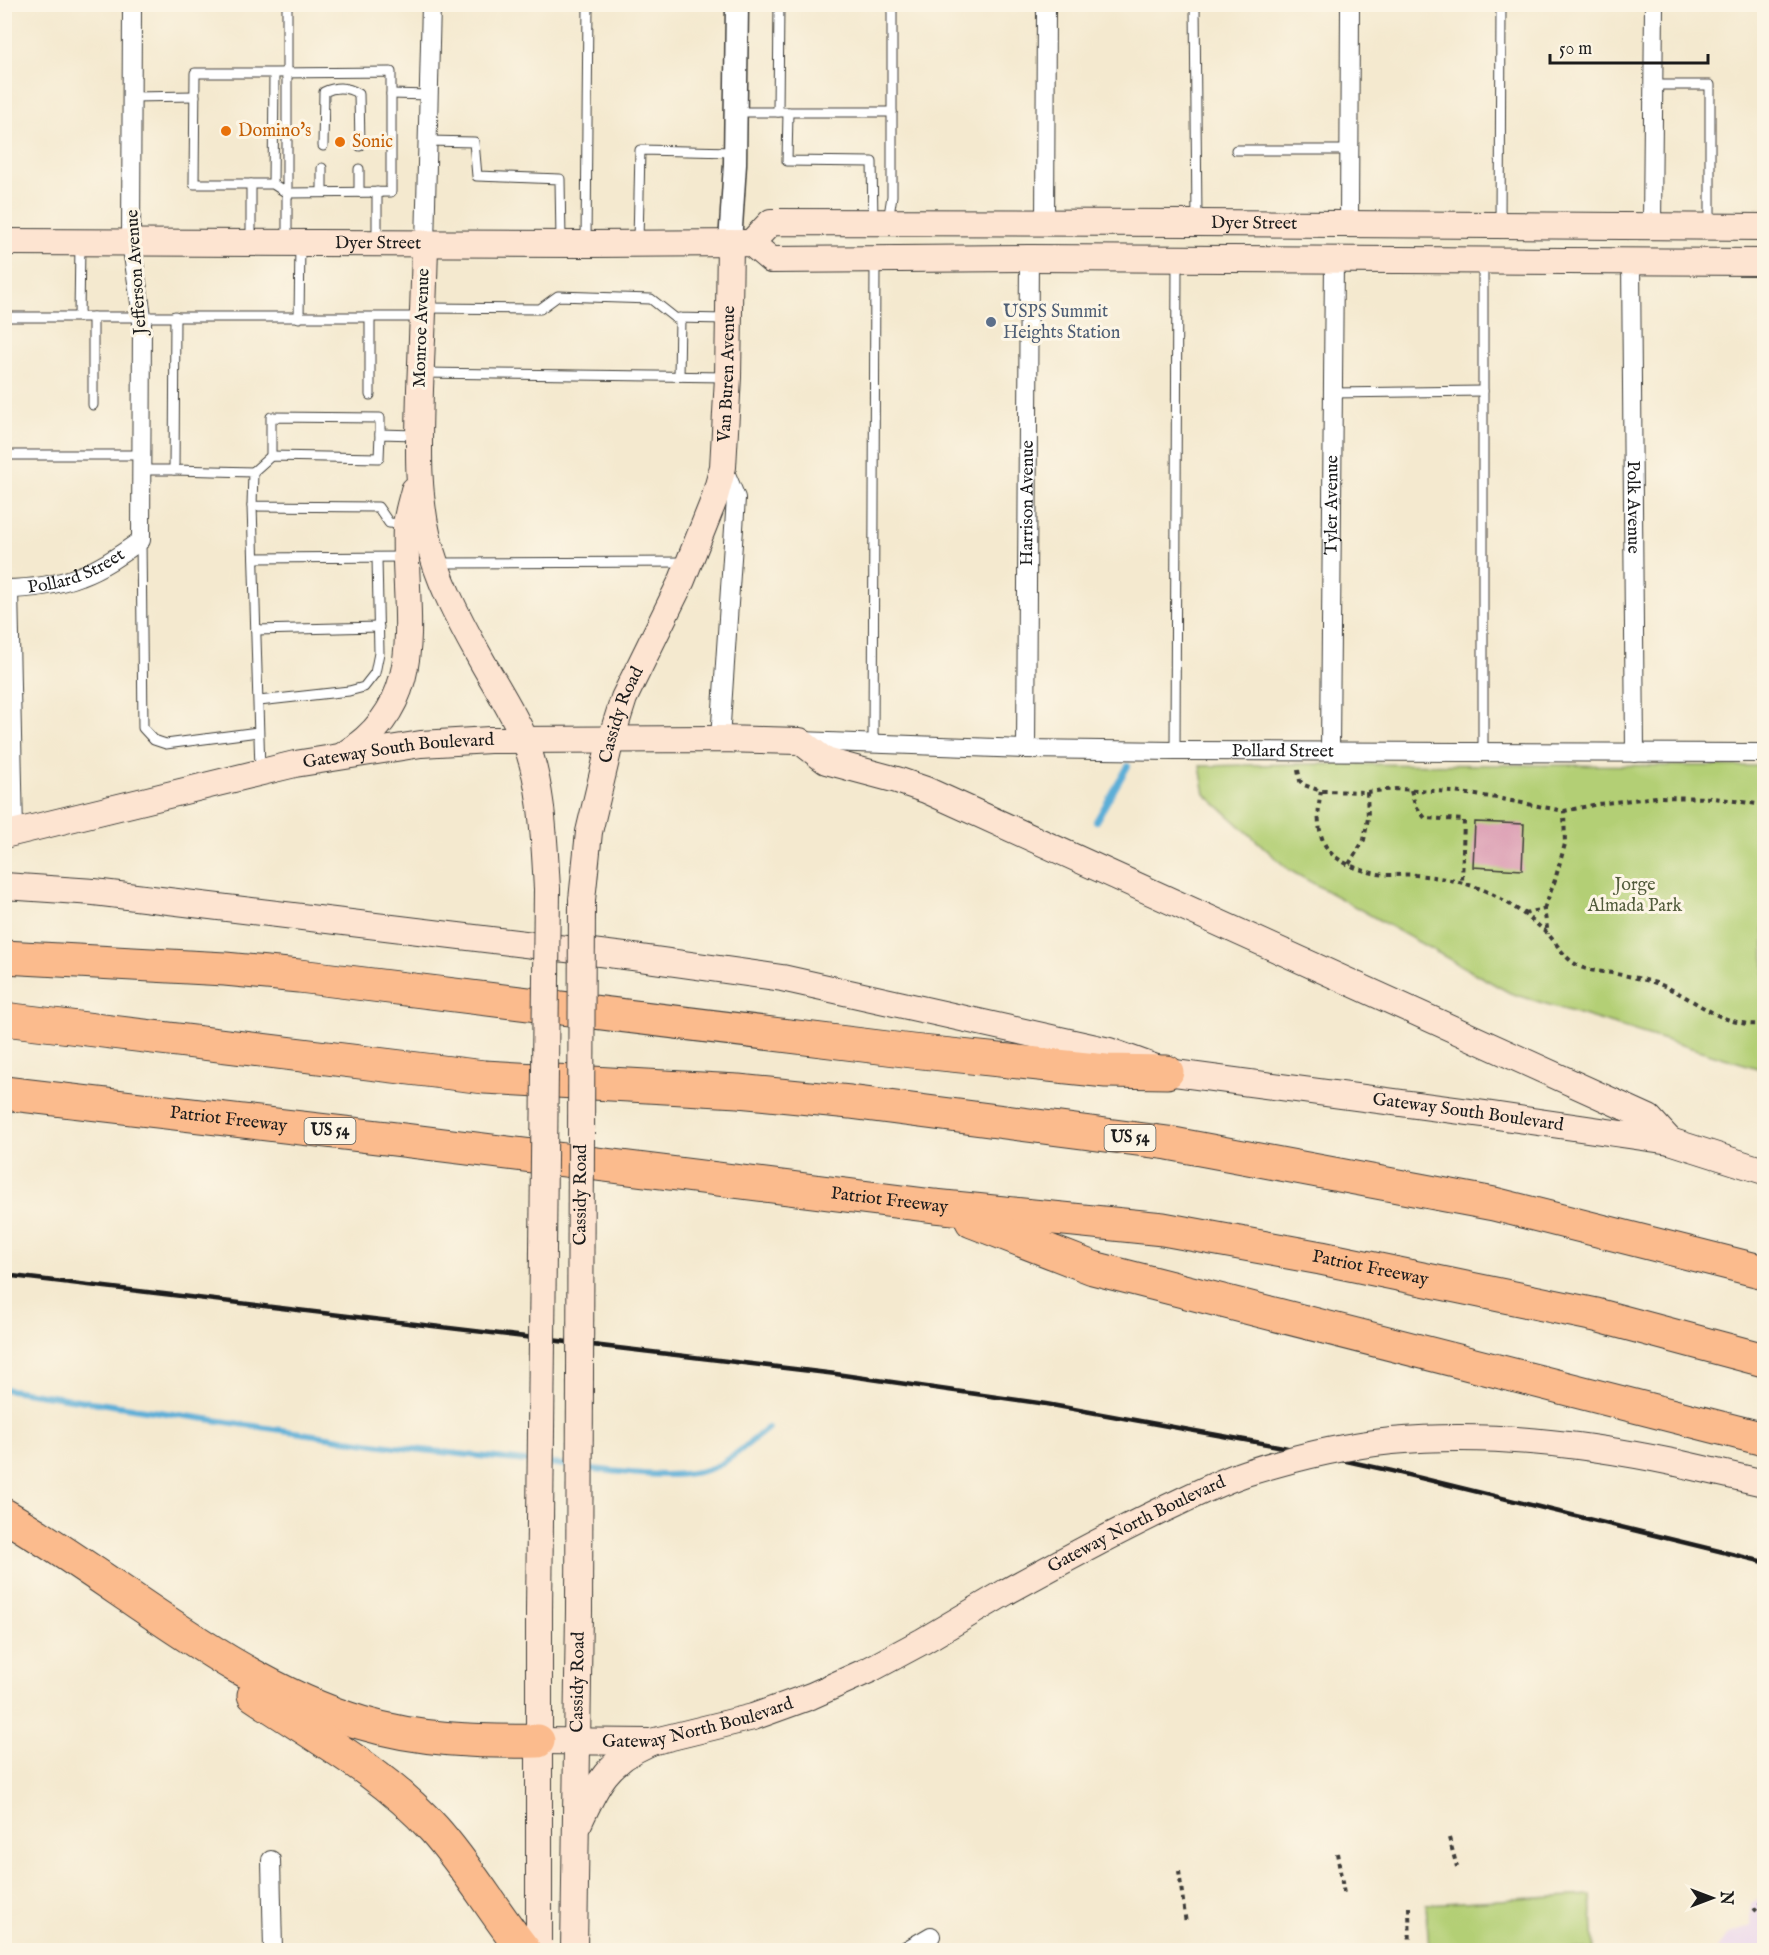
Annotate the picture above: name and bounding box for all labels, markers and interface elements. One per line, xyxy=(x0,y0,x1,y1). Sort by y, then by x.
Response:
scale bar xyxy=(1550,27,1708,65)
text: 50 m xyxy=(1559,38,1592,61)
place label: Domino's xyxy=(238,120,311,143)
marker: Domino's xyxy=(219,124,233,138)
place label: Sonic xyxy=(352,131,393,154)
marker: Sonic xyxy=(333,135,347,149)
street label: Jefferson Avenue xyxy=(121,209,153,337)
street label: Dyer Street xyxy=(1211,212,1297,235)
street label: Dyer Street xyxy=(335,232,421,255)
street label: Monroe Avenue xyxy=(408,268,436,388)
place label: USPS Summit Heights Station xyxy=(1003,301,1121,345)
street label: Van Buren Avenue xyxy=(713,305,741,444)
marker: USPS Summit Heights Station xyxy=(984,315,998,329)
street label: Harrison Avenue xyxy=(1016,440,1039,566)
street label: Tyler Avenue xyxy=(1320,455,1344,555)
street label: Polk Avenue xyxy=(1621,460,1645,554)
street label: Pollard Street xyxy=(26,543,129,599)
street label: Cassidy Road xyxy=(594,662,649,765)
street label: Gateway South Boulevard xyxy=(301,728,495,774)
street label: Pollard Street xyxy=(1232,740,1334,763)
park label: Jorge Almada Park xyxy=(1587,874,1683,918)
street label: Gateway South Boulevard xyxy=(1371,1088,1565,1137)
street label: Patriot Freeway xyxy=(168,1101,289,1138)
road number: US 54 xyxy=(304,1118,356,1144)
road number: US 54 xyxy=(1104,1125,1156,1151)
street label: Cassidy Road xyxy=(569,1144,592,1246)
street label: Patriot Freeway xyxy=(829,1182,949,1219)
street label: Patriot Freeway xyxy=(1310,1245,1431,1291)
street label: Gateway North Boulevard xyxy=(1044,1470,1229,1578)
street label: Cassidy Road xyxy=(566,1631,590,1733)
street label: Gateway North Boulevard xyxy=(602,1692,797,1754)
north arrow xyxy=(1682,1868,1742,1928)
text: N xyxy=(1715,1890,1735,1905)

